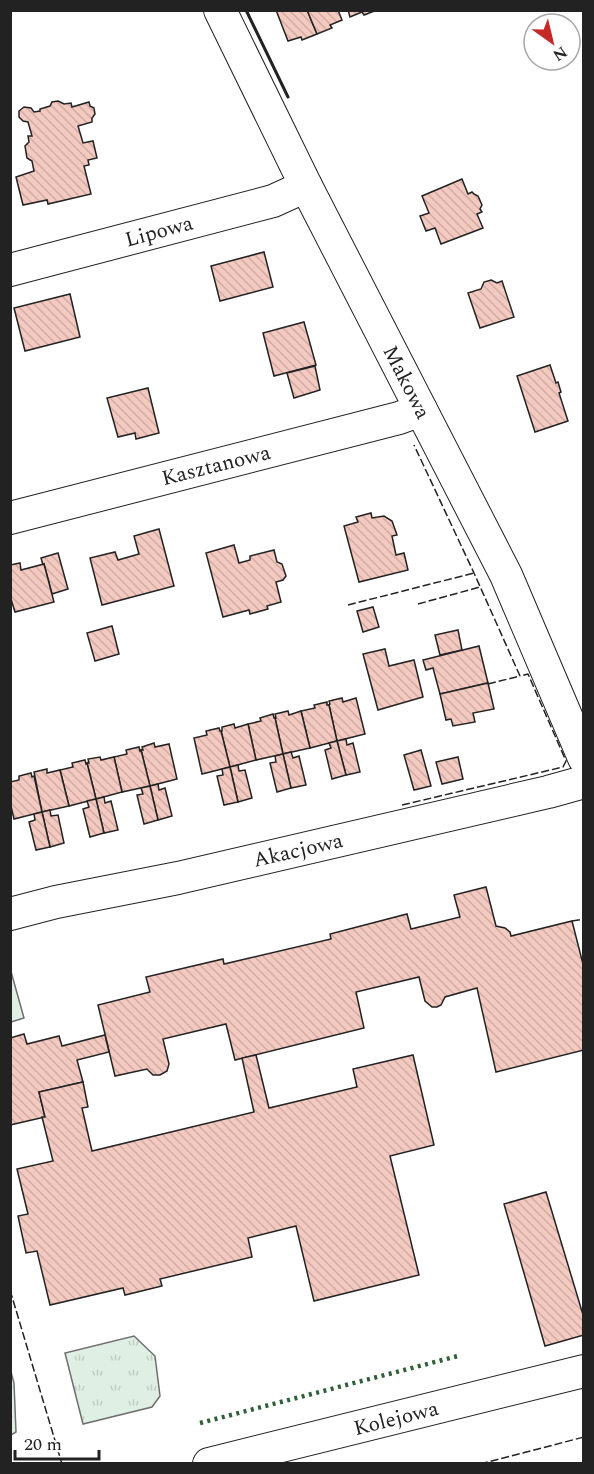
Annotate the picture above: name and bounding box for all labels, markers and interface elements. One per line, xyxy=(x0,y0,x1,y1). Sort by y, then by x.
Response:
north arrow xyxy=(522,12,582,72)
text: N xyxy=(548,40,572,67)
street label: Lipowa xyxy=(122,207,198,256)
street label: Makowa xyxy=(374,340,439,426)
street label: Kasztanowa xyxy=(158,437,275,495)
street label: Akacjowa xyxy=(250,825,347,877)
street label: Kolejowa xyxy=(350,1393,443,1445)
scale bar xyxy=(15,1423,99,1461)
text: 20 m xyxy=(24,1431,62,1458)

